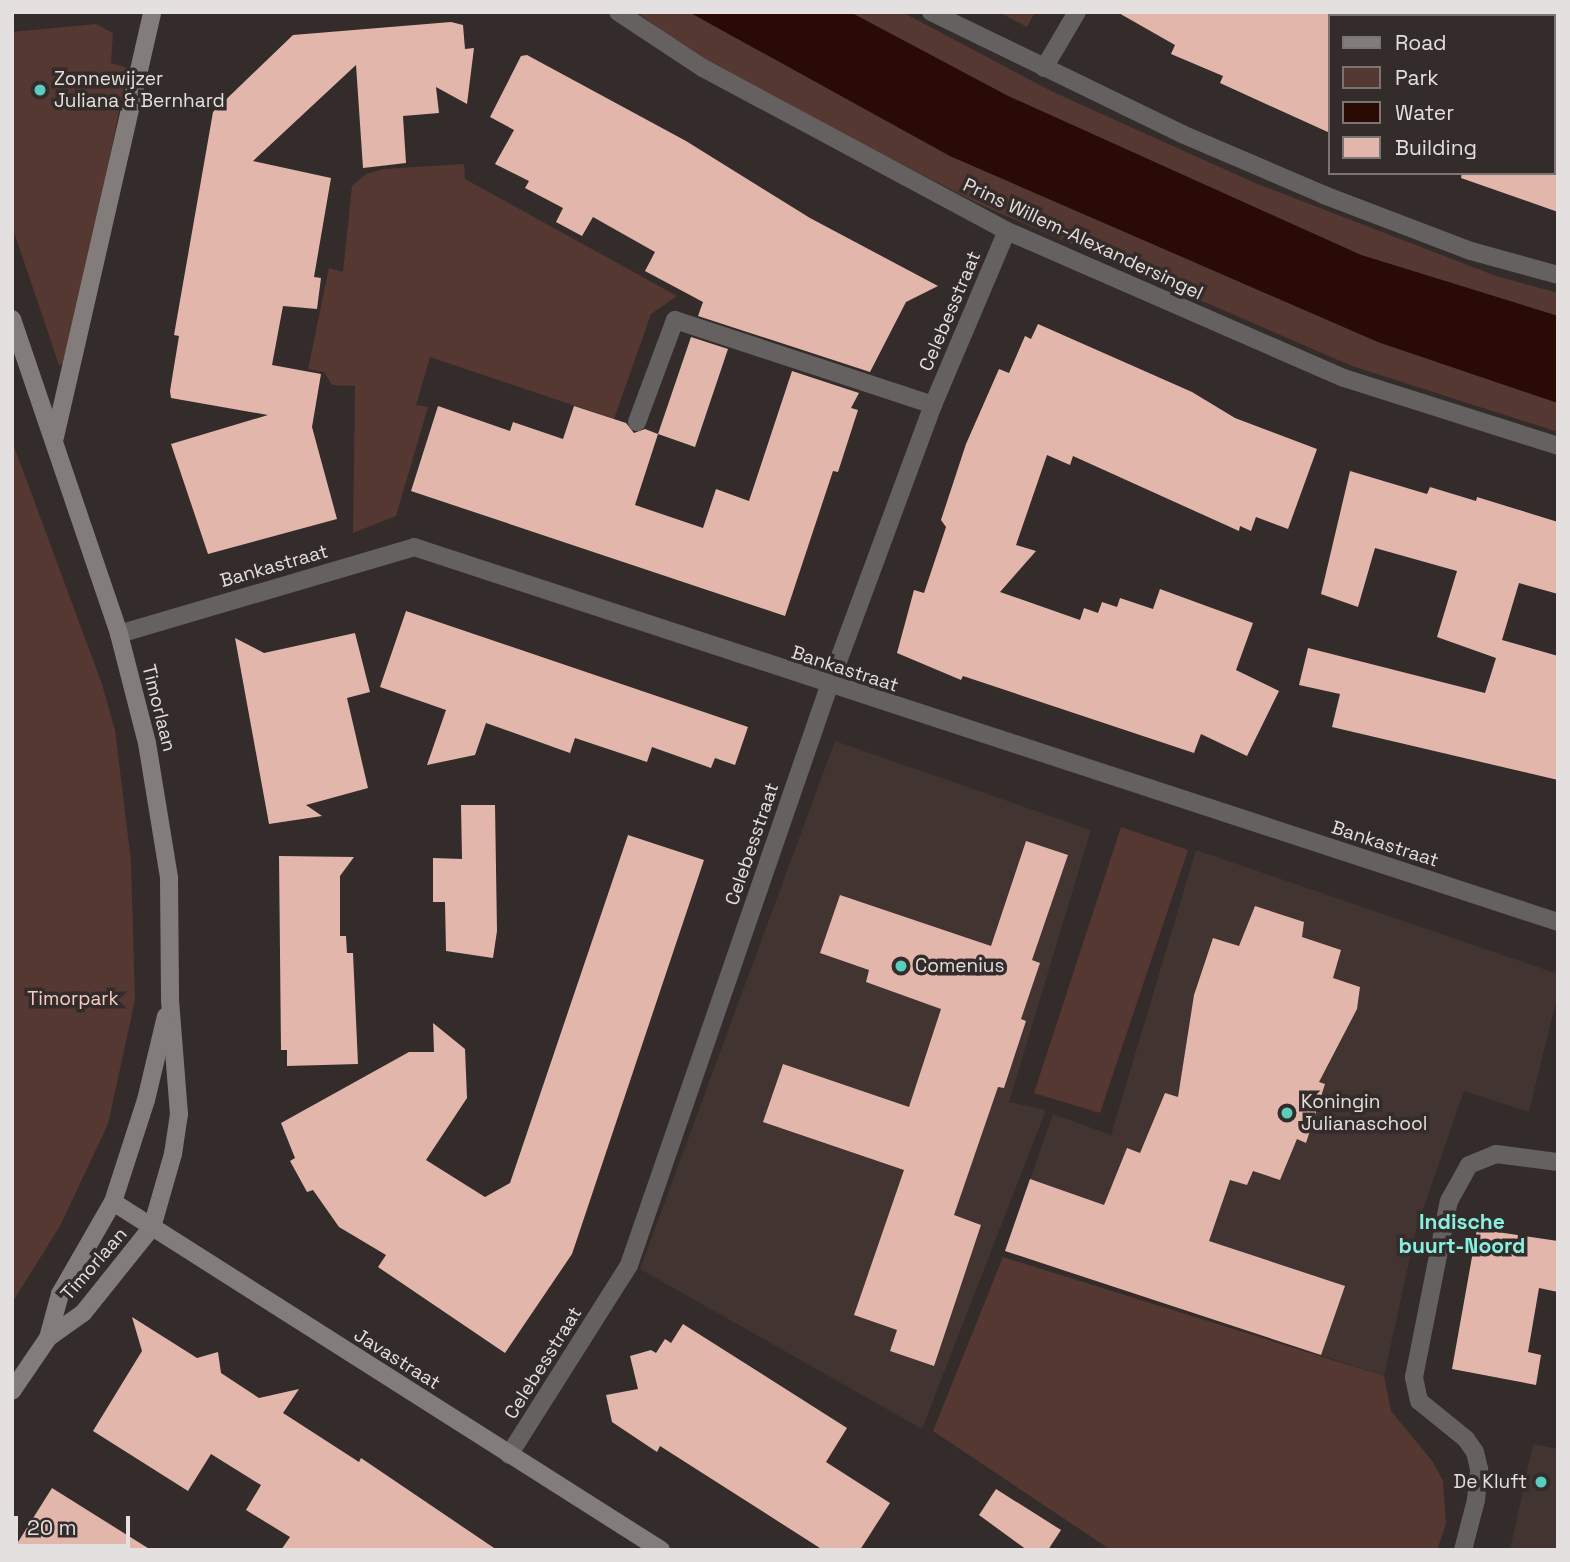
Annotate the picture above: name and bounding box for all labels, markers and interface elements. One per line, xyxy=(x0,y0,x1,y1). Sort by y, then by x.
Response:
legend xyxy=(1328,14,1556,175)
text: Road xyxy=(1395,29,1447,56)
text: Park xyxy=(1395,64,1439,91)
place label: Zonnewijzer Juliana & Bernhard xyxy=(54,68,225,112)
marker: Zonnewijzer Juliana & Bernhard xyxy=(32,82,48,98)
text: Water xyxy=(1395,99,1454,126)
text: Building xyxy=(1395,134,1477,161)
street label: Prins Willem-Alexandersingel xyxy=(959,173,1207,305)
street label: Celebesstraat xyxy=(914,248,986,374)
street label: Bankastraat xyxy=(217,540,331,592)
street label: Bankastraat xyxy=(789,641,901,697)
street label: Timorlaan xyxy=(137,662,181,754)
street label: Celebesstraat xyxy=(720,780,784,908)
street label: Bankastraat xyxy=(1329,816,1441,872)
place label: Comenius xyxy=(915,955,1004,977)
marker: Comenius xyxy=(893,958,909,974)
park label: Timorpark xyxy=(27,988,119,1010)
place label: Koningin Julianaschool xyxy=(1301,1091,1427,1135)
marker: Koningin Julianaschool xyxy=(1279,1105,1295,1121)
district label: Indische buurt-Noord xyxy=(1399,1209,1525,1259)
street label: Timorlaan xyxy=(56,1223,132,1305)
street label: Celebesstraat xyxy=(499,1303,587,1423)
street label: Javastraat xyxy=(350,1324,444,1394)
place label: De Kluft xyxy=(1454,1471,1527,1493)
marker: De Kluft xyxy=(1533,1474,1549,1490)
scale bar xyxy=(18,1502,133,1546)
text: 20 m xyxy=(27,1514,77,1541)

